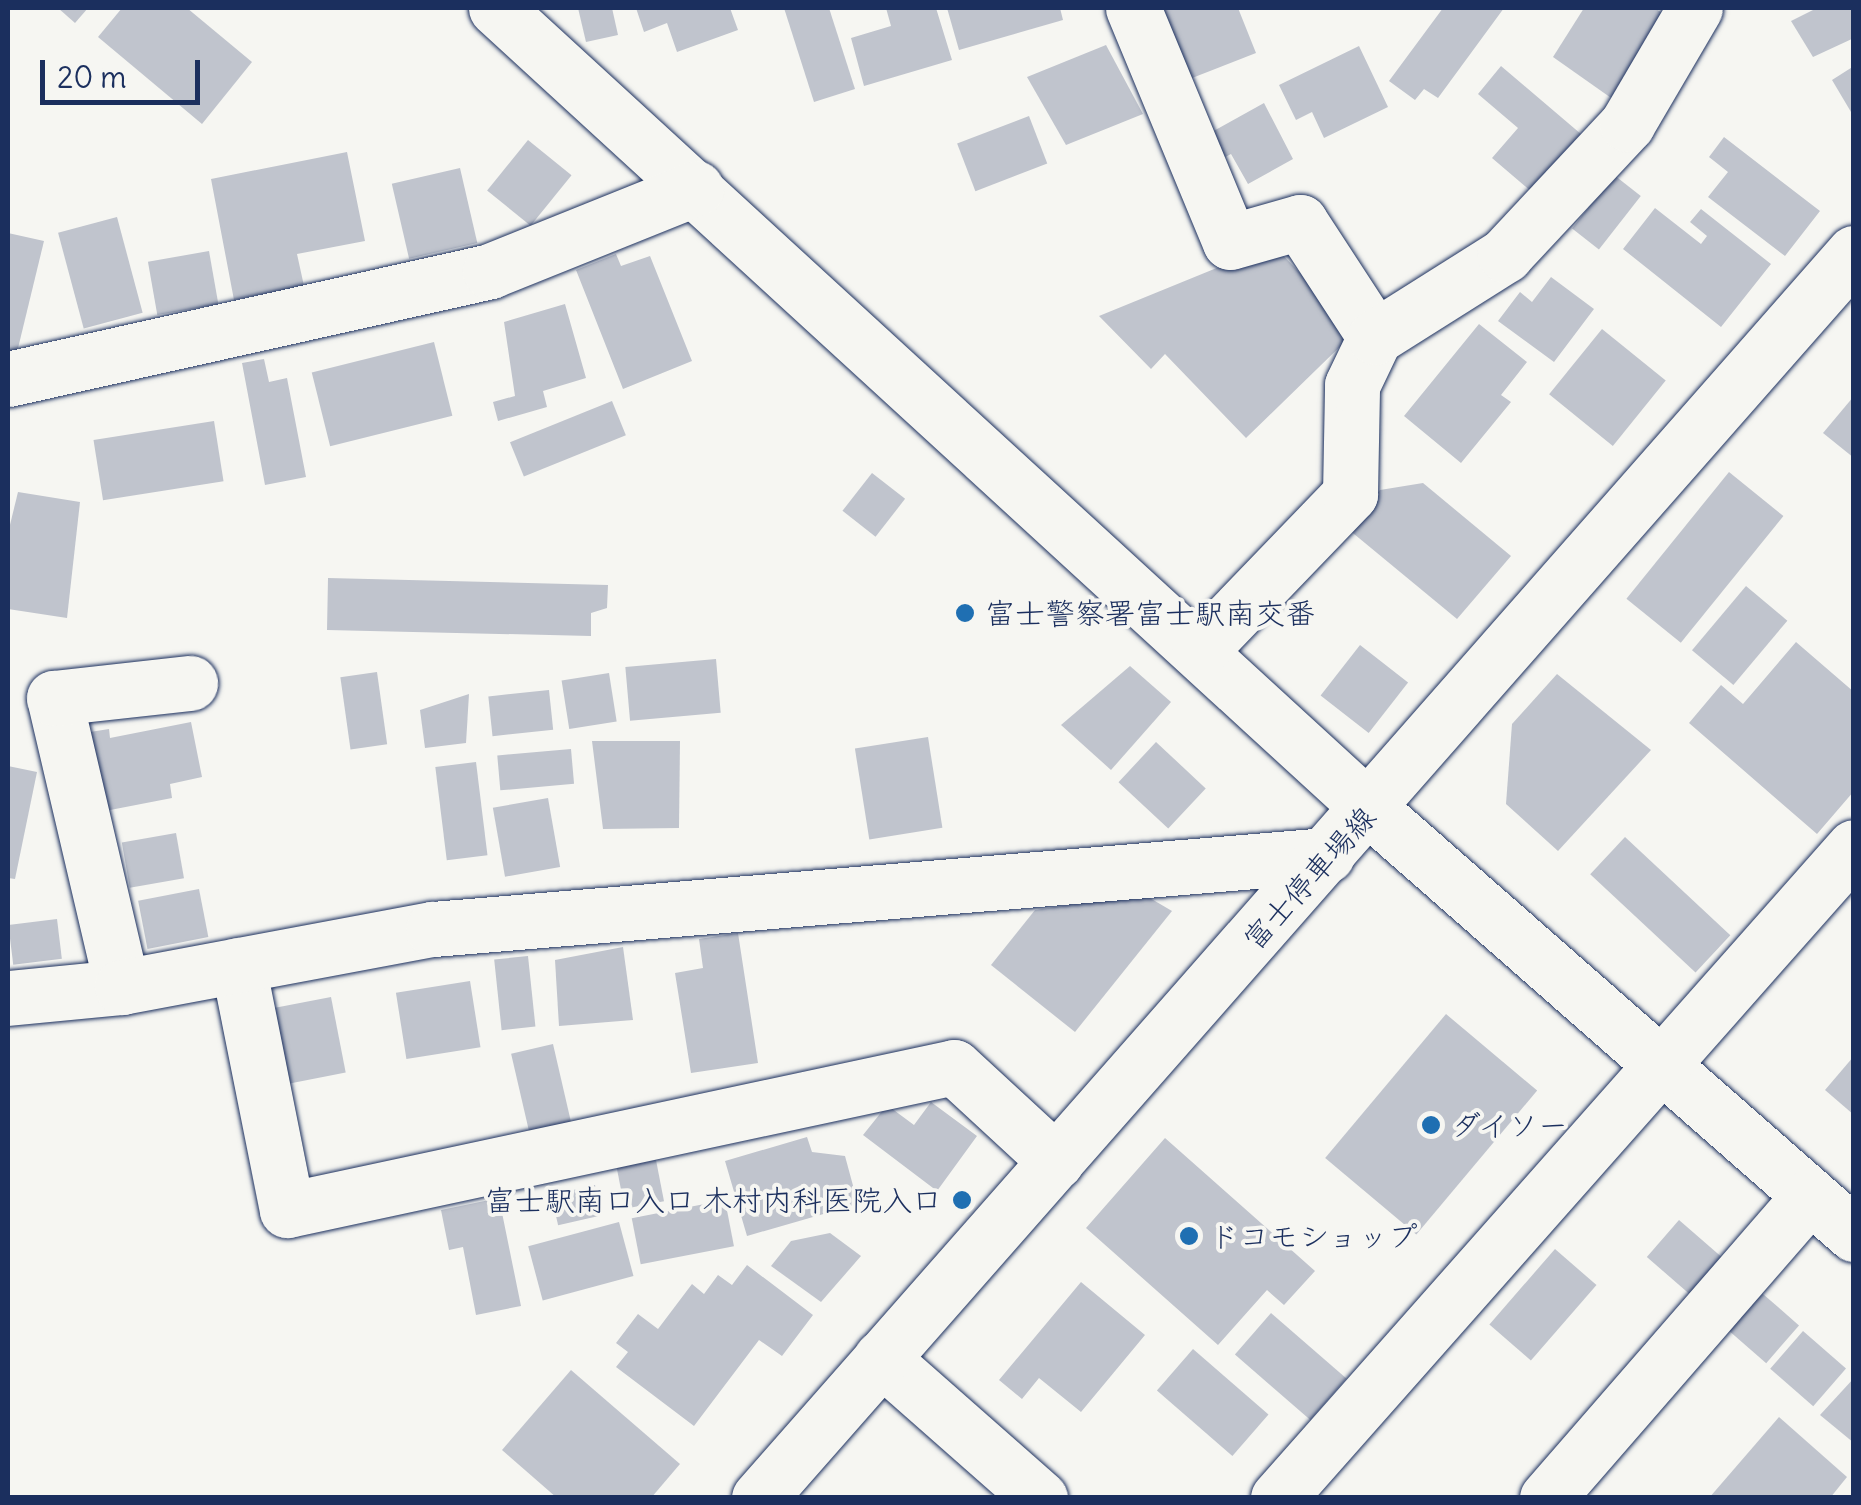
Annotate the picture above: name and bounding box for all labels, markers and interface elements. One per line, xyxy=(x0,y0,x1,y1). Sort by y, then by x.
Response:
scale bar xyxy=(45,40,205,102)
text: 20 m xyxy=(57,58,127,96)
place label: 富士警察署富士駅南交番 xyxy=(985,595,1315,631)
marker: 富士警察署富士駅南交番 xyxy=(954,602,976,624)
street label: 富士停車場線 xyxy=(1235,799,1383,957)
place label: ダイソー xyxy=(1451,1107,1571,1143)
marker: ダイソー xyxy=(1420,1114,1442,1136)
place label: 富士駅南口入口 木村内科医院入口 xyxy=(485,1182,942,1218)
marker: 富士駅南口入口 木村内科医院入口 xyxy=(951,1189,973,1211)
place label: ドコモショップ xyxy=(1209,1218,1419,1254)
marker: ドコモショップ xyxy=(1178,1225,1200,1247)

